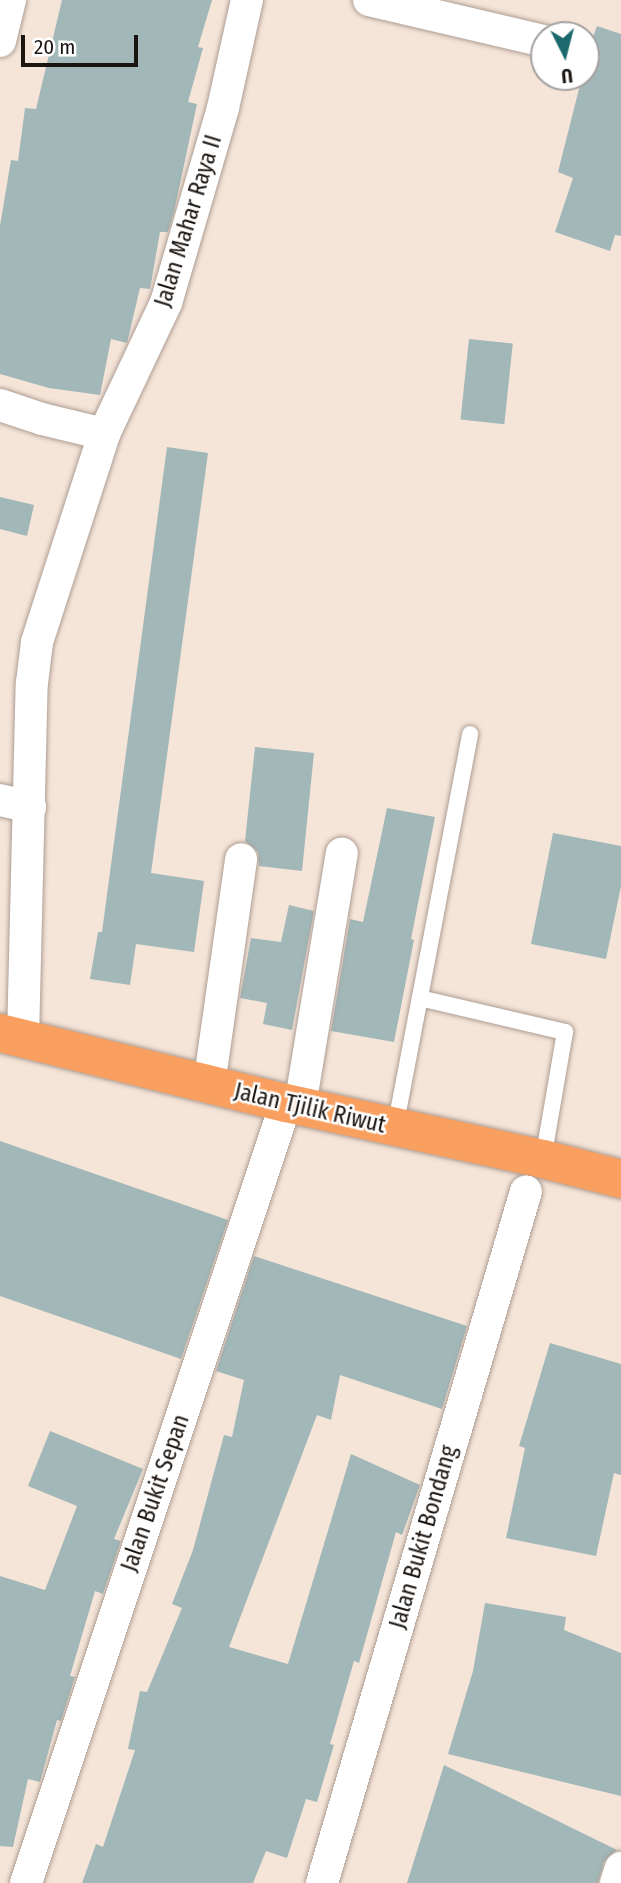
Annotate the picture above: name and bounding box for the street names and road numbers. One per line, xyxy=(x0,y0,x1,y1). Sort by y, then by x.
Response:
street label: Jalan Mahar Raya II xyxy=(149,132,227,310)
street label: Jalan Tjilik Riwut xyxy=(232,1077,388,1139)
street label: Jalan Bukit Sepan xyxy=(115,1411,195,1575)
street label: Jalan Bukit Bondang xyxy=(384,1442,462,1632)

